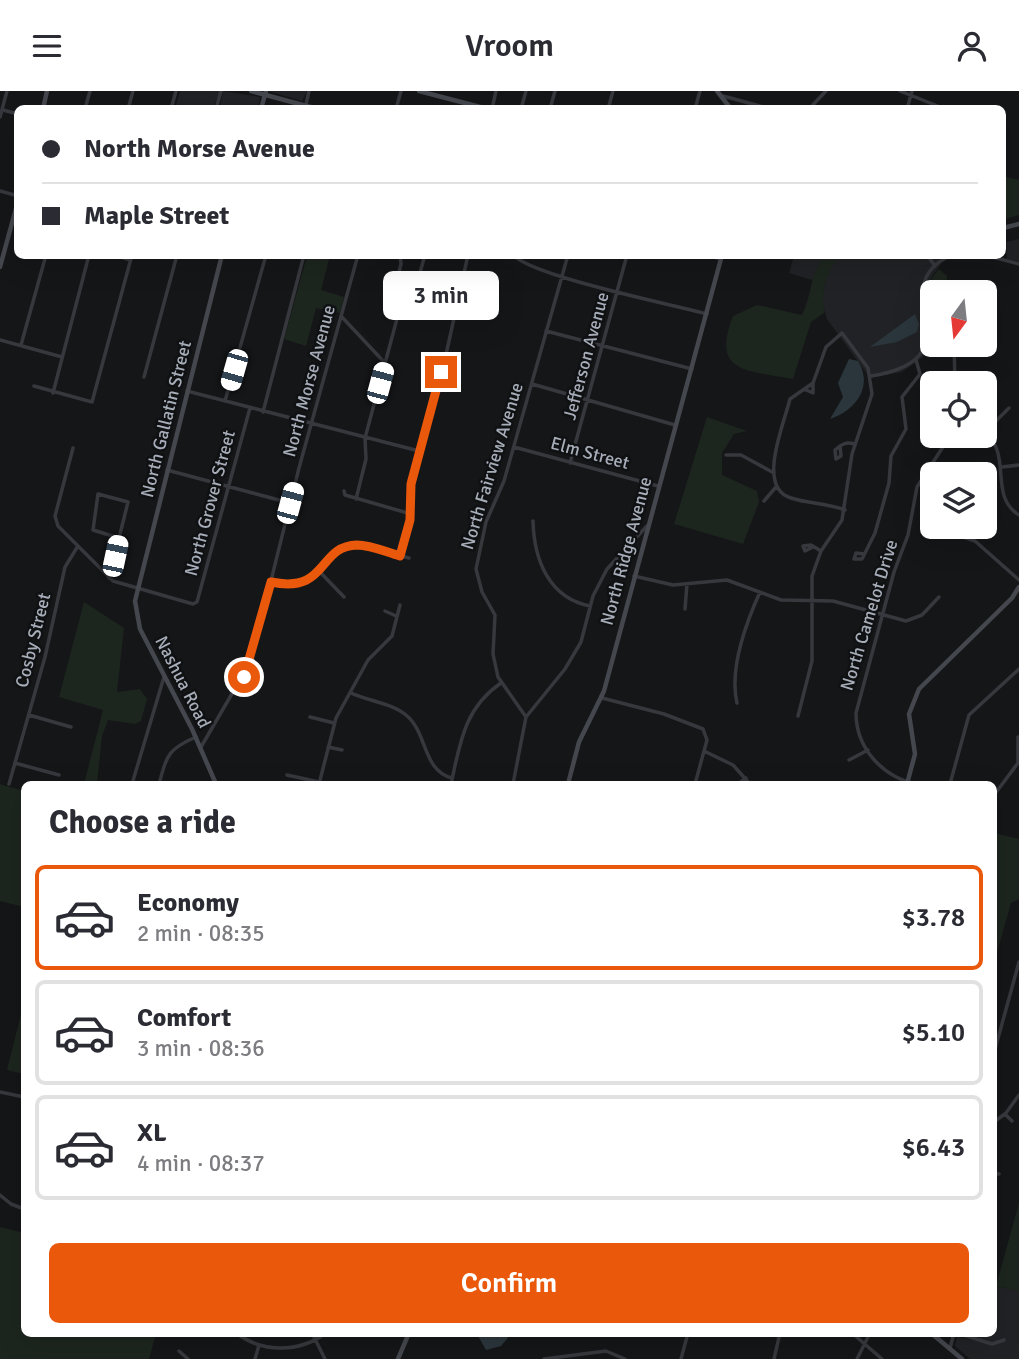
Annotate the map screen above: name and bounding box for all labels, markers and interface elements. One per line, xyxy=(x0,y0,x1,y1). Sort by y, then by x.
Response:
text: Vroom xyxy=(465,26,554,65)
icon: menu xyxy=(28,27,66,65)
icon: person xyxy=(953,27,991,65)
text: North Morse Avenue xyxy=(84,133,315,165)
text: Maple Street xyxy=(84,200,229,232)
callout: 3 min xyxy=(383,271,499,320)
north arrow xyxy=(920,280,998,357)
map controls xyxy=(920,280,997,539)
text: 3 min xyxy=(413,281,469,310)
street label: Jefferson Avenue xyxy=(558,290,614,422)
street label: North Morse Avenue xyxy=(278,303,340,459)
street label: North Gallatin Street xyxy=(136,338,196,500)
car xyxy=(219,347,250,393)
route end xyxy=(425,356,457,388)
car xyxy=(365,360,396,406)
button: locate xyxy=(920,371,997,448)
street label: North Fairview Avenue xyxy=(456,380,528,552)
street label: North Grover Street xyxy=(180,428,240,578)
street label: Elm Street xyxy=(548,432,632,474)
button: layers xyxy=(920,462,997,539)
street label: North Ridge Avenue xyxy=(596,474,656,628)
car xyxy=(275,480,306,526)
car xyxy=(101,533,130,579)
street label: North Camelot Drive xyxy=(836,537,902,693)
street label: Cosby Street xyxy=(11,590,55,690)
street label: Nashua Road xyxy=(150,632,216,732)
route start xyxy=(228,661,260,693)
text: Choose a ride xyxy=(49,803,236,842)
icon: car xyxy=(53,886,116,949)
text: Economy xyxy=(137,887,239,919)
text: $3.78 xyxy=(902,902,965,934)
text: 2 min · 08:35 xyxy=(137,919,265,948)
icon: car xyxy=(53,1001,116,1064)
text: Comfort xyxy=(137,1002,231,1034)
text: $5.10 xyxy=(902,1017,965,1049)
text: 3 min · 08:36 xyxy=(137,1034,265,1063)
icon: car xyxy=(53,1116,116,1179)
text: XL xyxy=(137,1117,167,1149)
text: $6.43 xyxy=(902,1132,965,1164)
text: 4 min · 08:37 xyxy=(137,1149,265,1178)
button: Confirm xyxy=(49,1243,969,1323)

